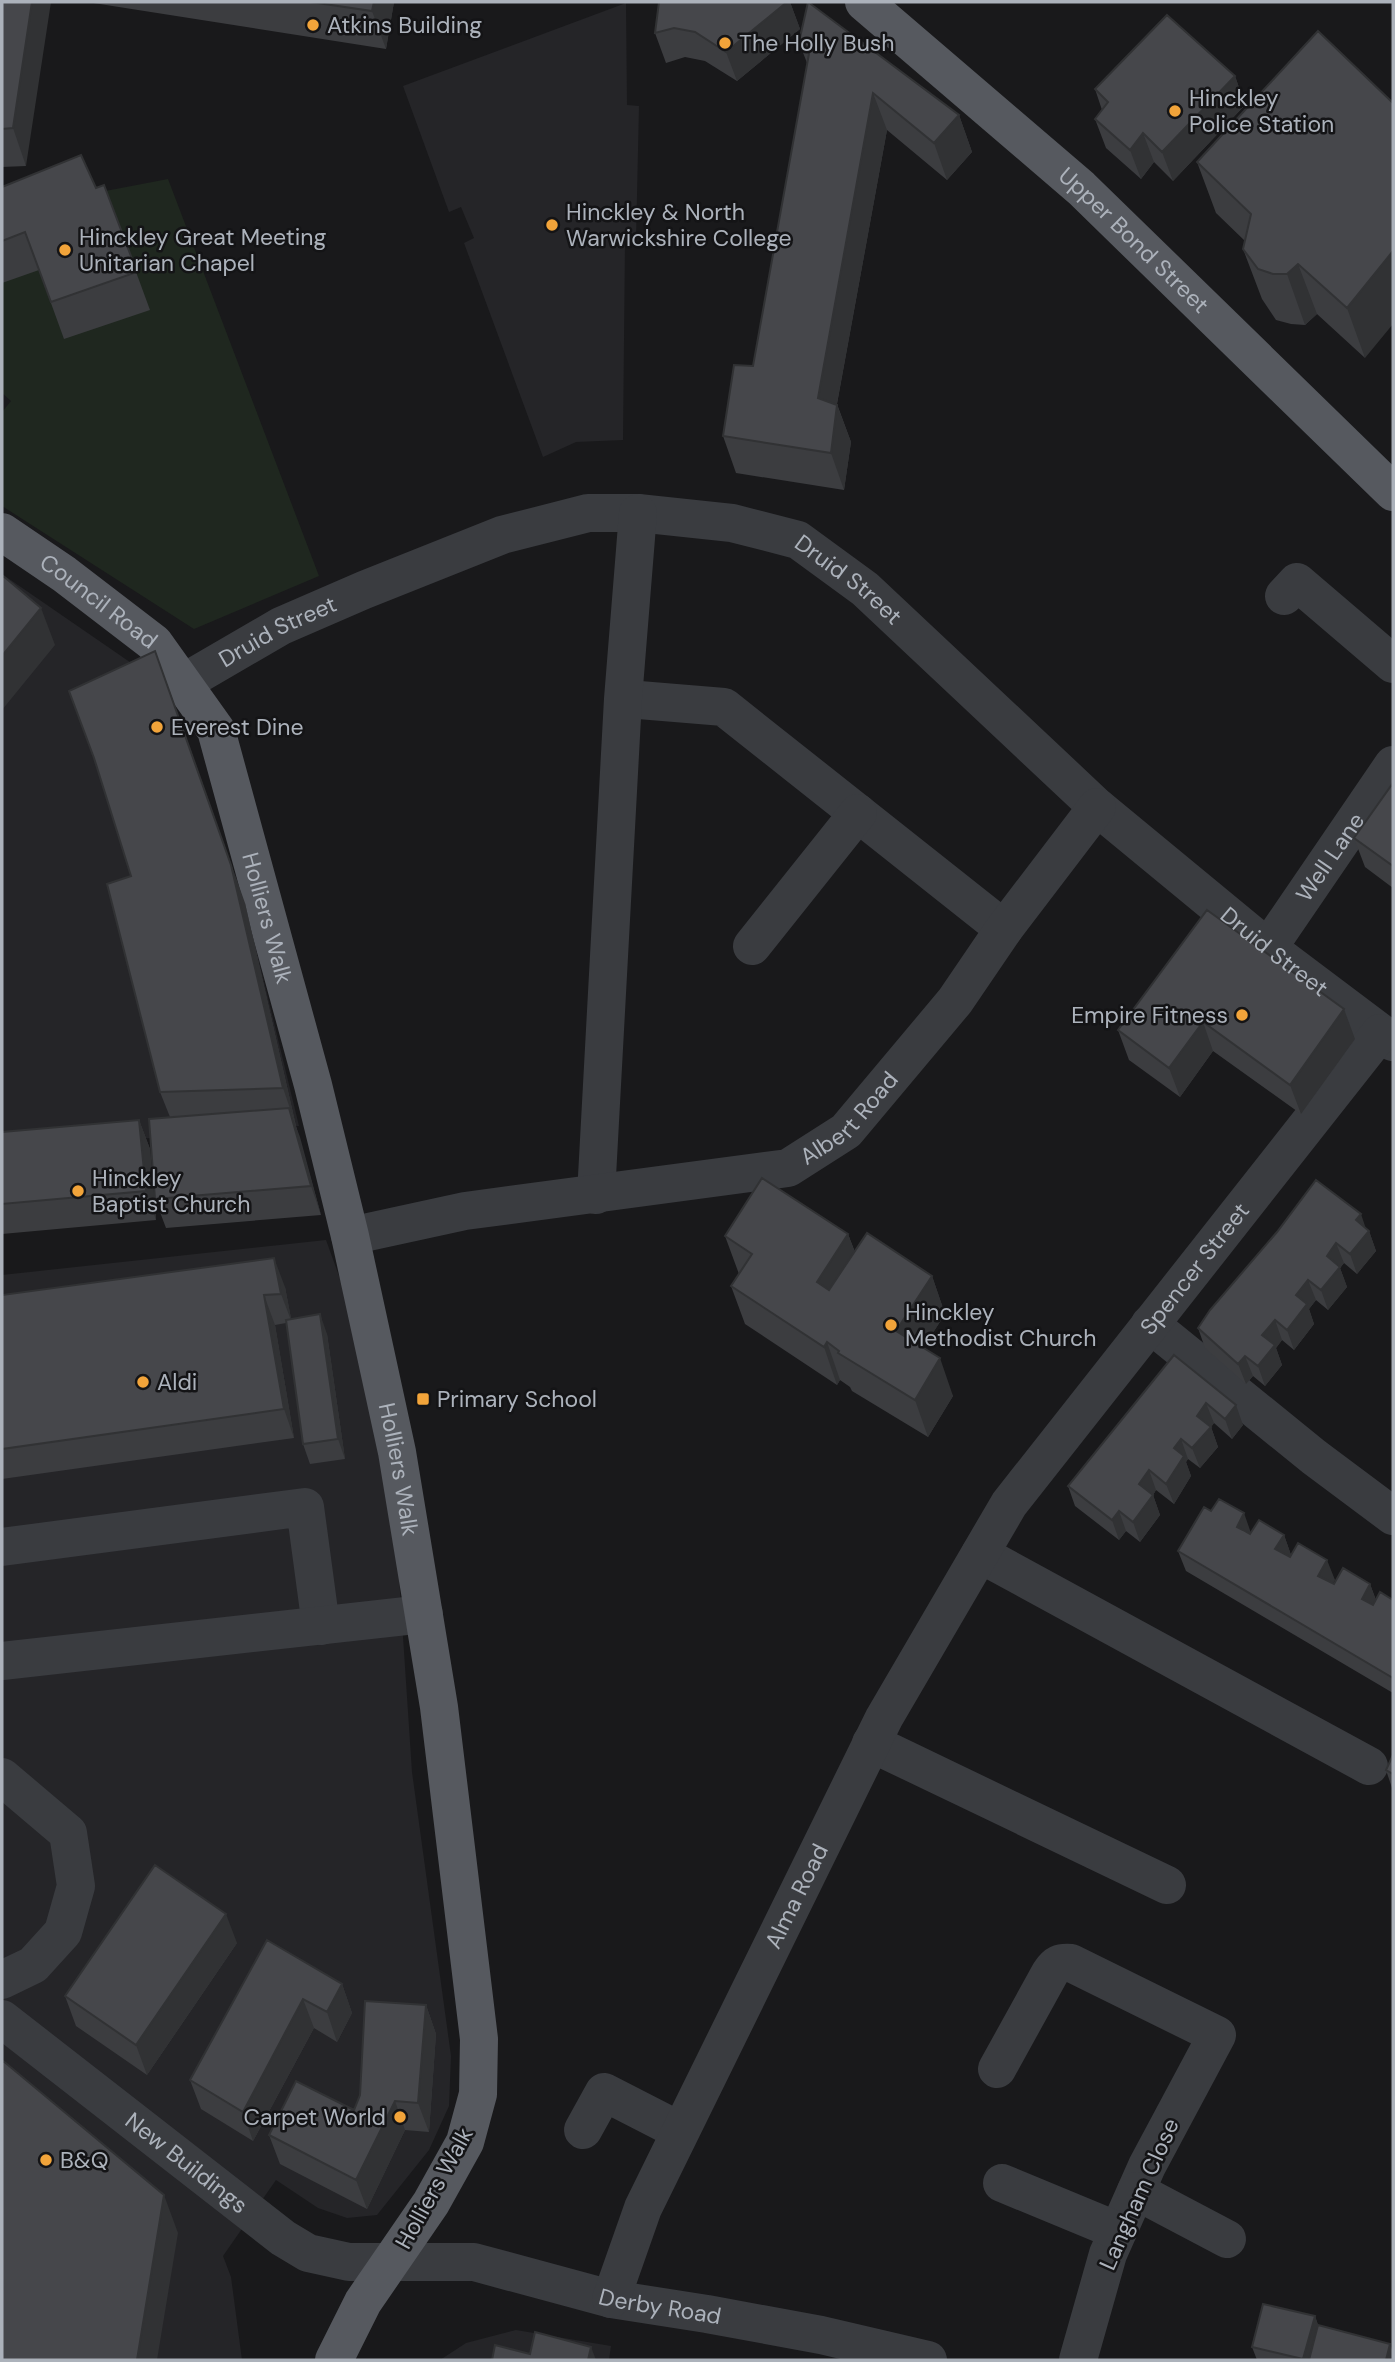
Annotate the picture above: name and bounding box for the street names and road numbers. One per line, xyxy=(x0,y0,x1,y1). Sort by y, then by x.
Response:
street label: Upper Bond Street xyxy=(1052,160,1216,320)
street label: Druid Street xyxy=(789,528,908,631)
street label: Council Road xyxy=(34,547,164,655)
street label: Druid Street xyxy=(213,589,341,674)
street label: Well Lane xyxy=(1289,807,1371,908)
street label: Holliers Walk xyxy=(235,849,300,987)
street label: Druid Street xyxy=(1214,900,1334,1003)
street label: Albert Road xyxy=(794,1065,905,1172)
street label: Spencer Street xyxy=(1133,1196,1256,1341)
street label: Holliers Walk xyxy=(372,1400,426,1538)
street label: Alma Road xyxy=(758,1839,835,1954)
street label: New Buildings xyxy=(119,2106,254,2220)
street label: Langham Close xyxy=(1092,2113,1186,2275)
street label: Holliers Walk xyxy=(388,2121,480,2254)
street label: Derby Road xyxy=(596,2281,724,2331)

